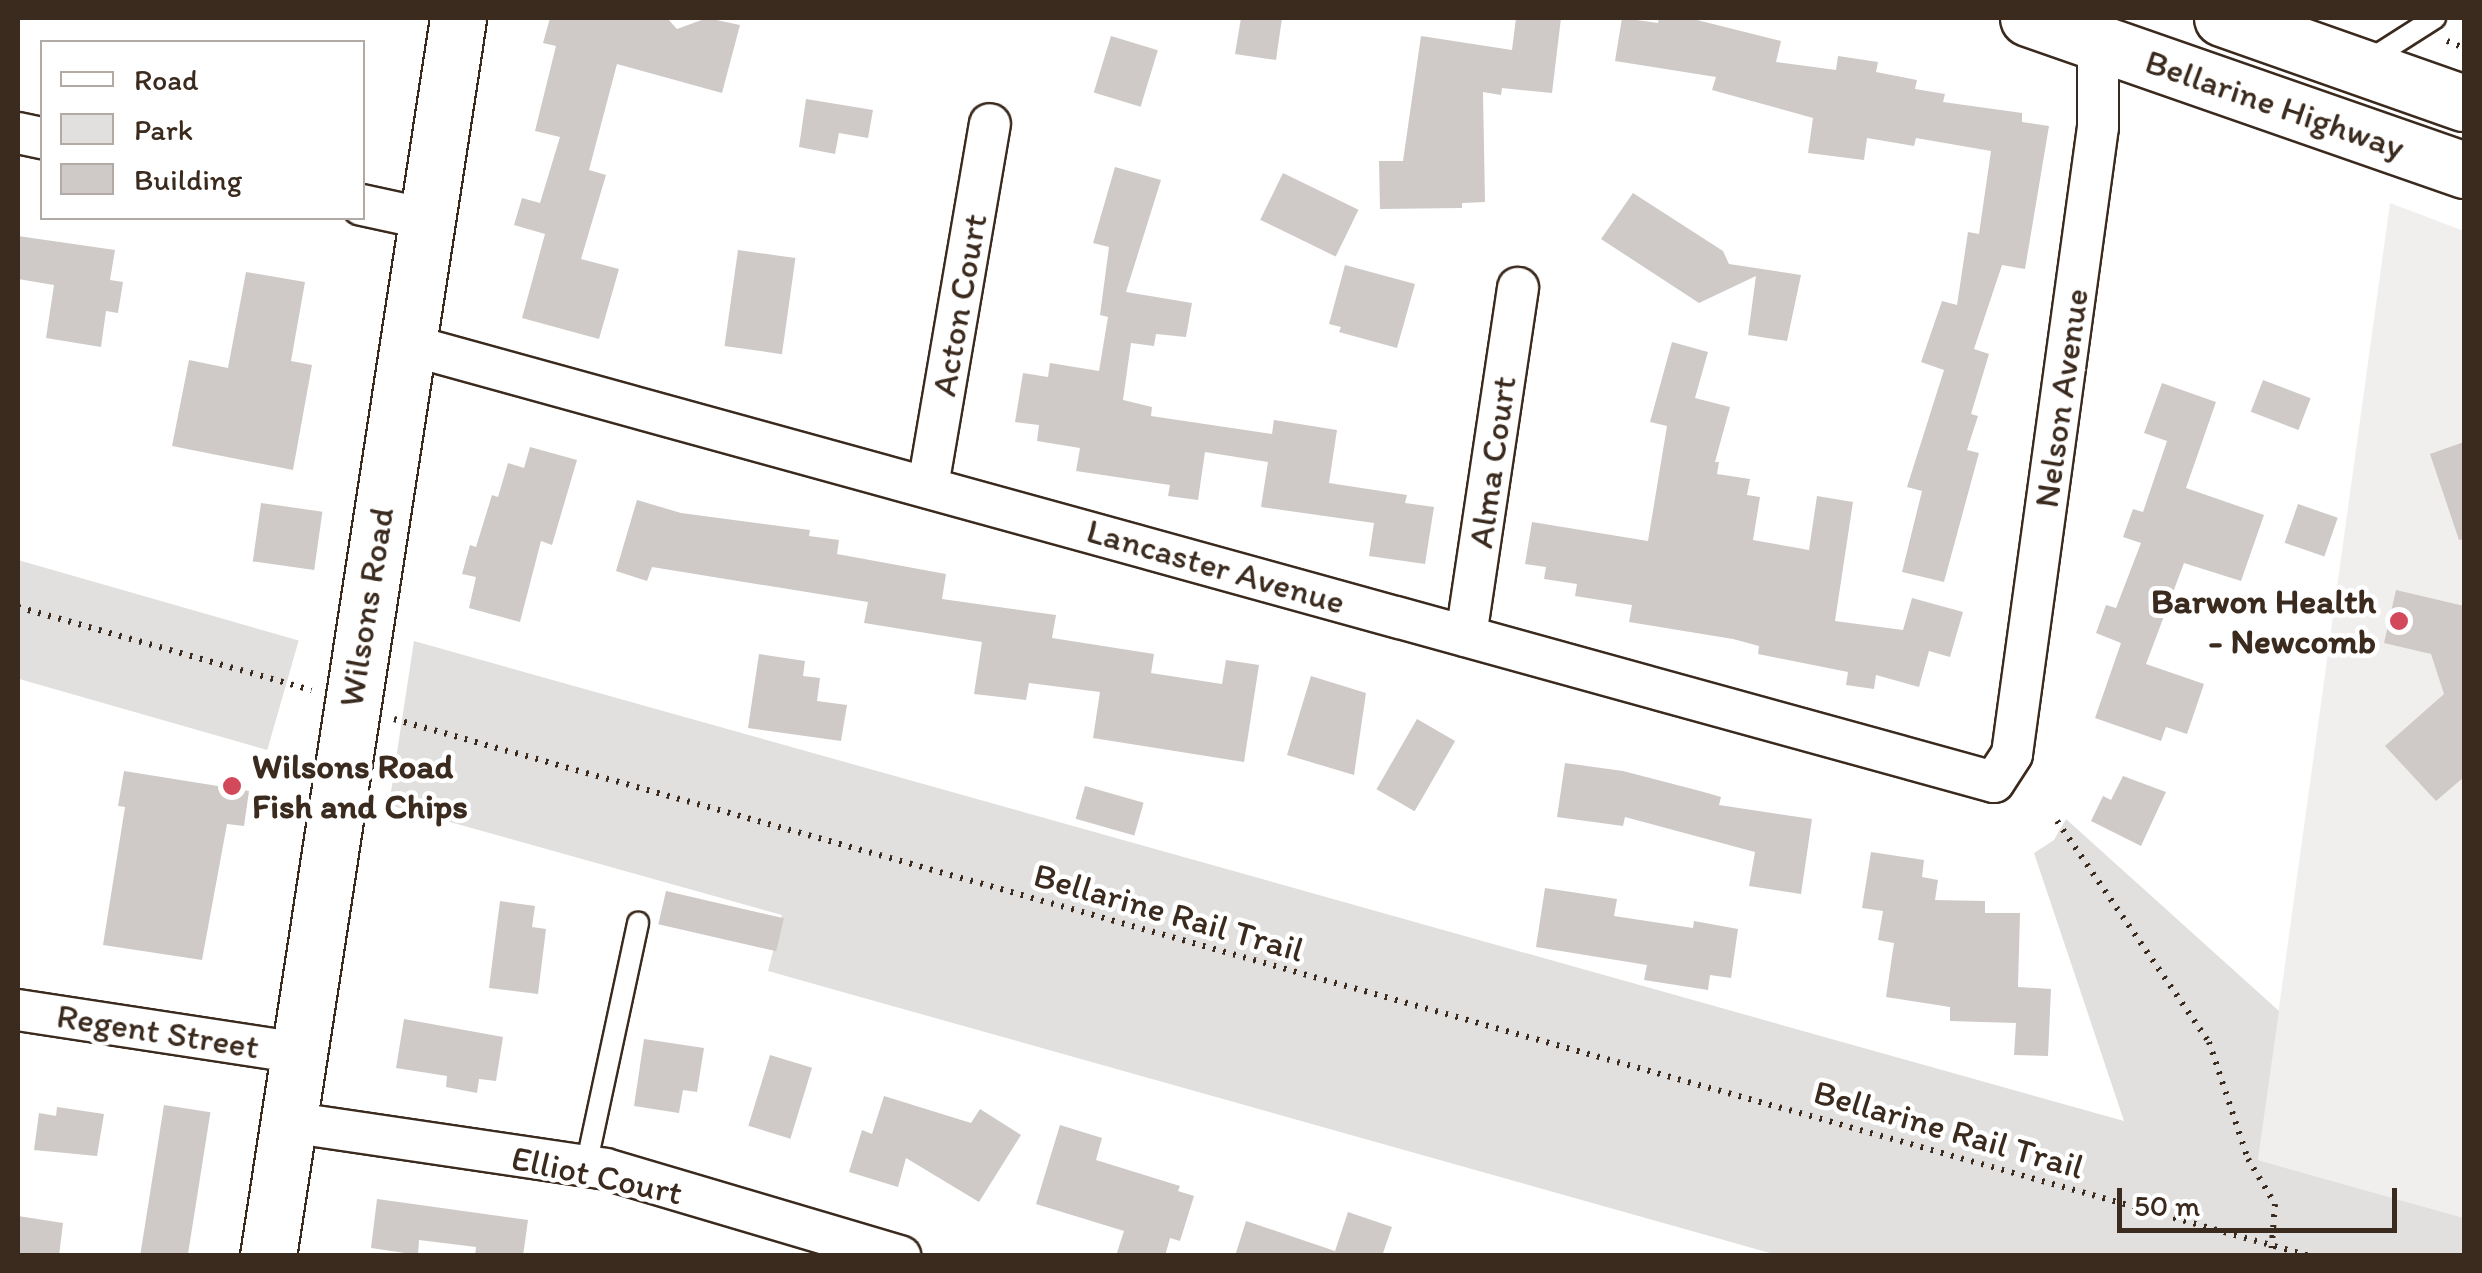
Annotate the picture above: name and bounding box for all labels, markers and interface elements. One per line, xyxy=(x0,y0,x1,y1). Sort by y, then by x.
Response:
legend xyxy=(40,40,365,220)
street label: Bellarine Highway xyxy=(2141,40,2409,168)
text: Road xyxy=(134,61,199,98)
text: Park xyxy=(134,111,193,148)
text: Building xyxy=(134,161,242,198)
street label: Acton Court xyxy=(922,211,996,399)
street label: Nelson Avenue xyxy=(2025,286,2097,510)
street label: Alma Court xyxy=(1459,373,1525,551)
street label: Wilsons Road xyxy=(330,505,402,709)
street label: Lancaster Avenue xyxy=(1083,509,1349,623)
place label: Barwon Health - Newcomb xyxy=(2152,580,2376,662)
marker: Barwon Health - Newcomb xyxy=(2386,608,2412,634)
place label: Wilsons Road Fish and Chips xyxy=(252,745,468,827)
marker: Wilsons Road Fish and Chips xyxy=(221,775,243,797)
street label: Bellarine Rail Trail xyxy=(1030,854,1308,970)
street label: Regent Street xyxy=(54,994,262,1068)
street label: Bellarine Rail Trail xyxy=(1810,1071,2088,1187)
street label: Elliot Court xyxy=(508,1136,686,1214)
scale bar xyxy=(2122,1168,2402,1230)
text: 50 m xyxy=(2134,1187,2200,1224)

